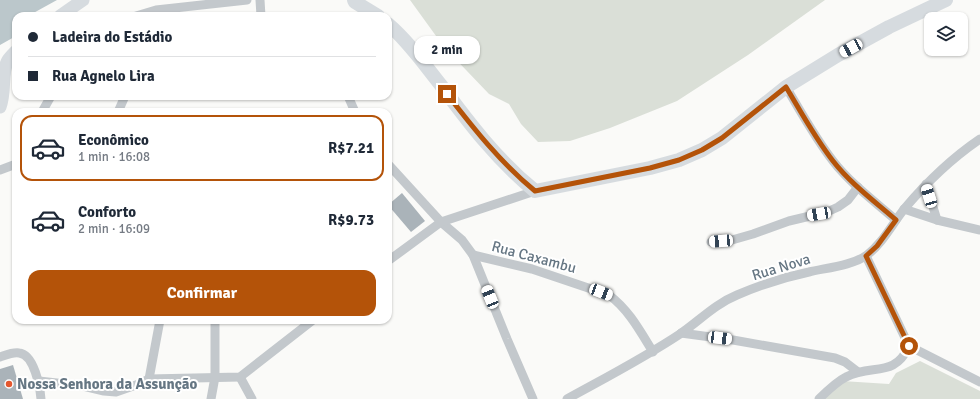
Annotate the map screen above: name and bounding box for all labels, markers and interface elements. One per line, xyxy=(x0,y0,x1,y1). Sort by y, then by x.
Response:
map controls xyxy=(924,12,968,56)
button: layers xyxy=(924,12,968,56)
text: Ladeira do Estádio xyxy=(52,28,172,46)
callout: 2 min xyxy=(414,36,480,64)
car xyxy=(838,37,864,59)
text: 2 min xyxy=(431,42,463,58)
text: Rua Agnelo Lira xyxy=(52,67,155,85)
route end xyxy=(438,85,456,103)
icon: car xyxy=(30,130,66,166)
text: Econômico xyxy=(78,131,149,149)
text: R$7.21 xyxy=(328,139,374,157)
text: 1 min · 16:08 xyxy=(78,149,150,165)
car xyxy=(920,183,938,209)
icon: car xyxy=(30,202,66,238)
text: Conforto xyxy=(78,203,136,221)
car xyxy=(806,206,832,222)
text: R$9.73 xyxy=(328,211,374,229)
text: 2 min · 16:09 xyxy=(78,221,150,237)
car xyxy=(709,234,733,248)
street label: Rua Caxambu xyxy=(490,237,578,277)
street label: Rua Nova xyxy=(750,250,812,284)
button: Confirmar xyxy=(28,270,376,316)
car xyxy=(588,282,614,302)
car xyxy=(480,284,500,310)
car xyxy=(707,331,733,345)
route start xyxy=(900,337,918,355)
place label: Nossa Senhora da Assunção xyxy=(17,375,197,393)
marker: Nossa Senhora da Assunção xyxy=(4,379,14,389)

